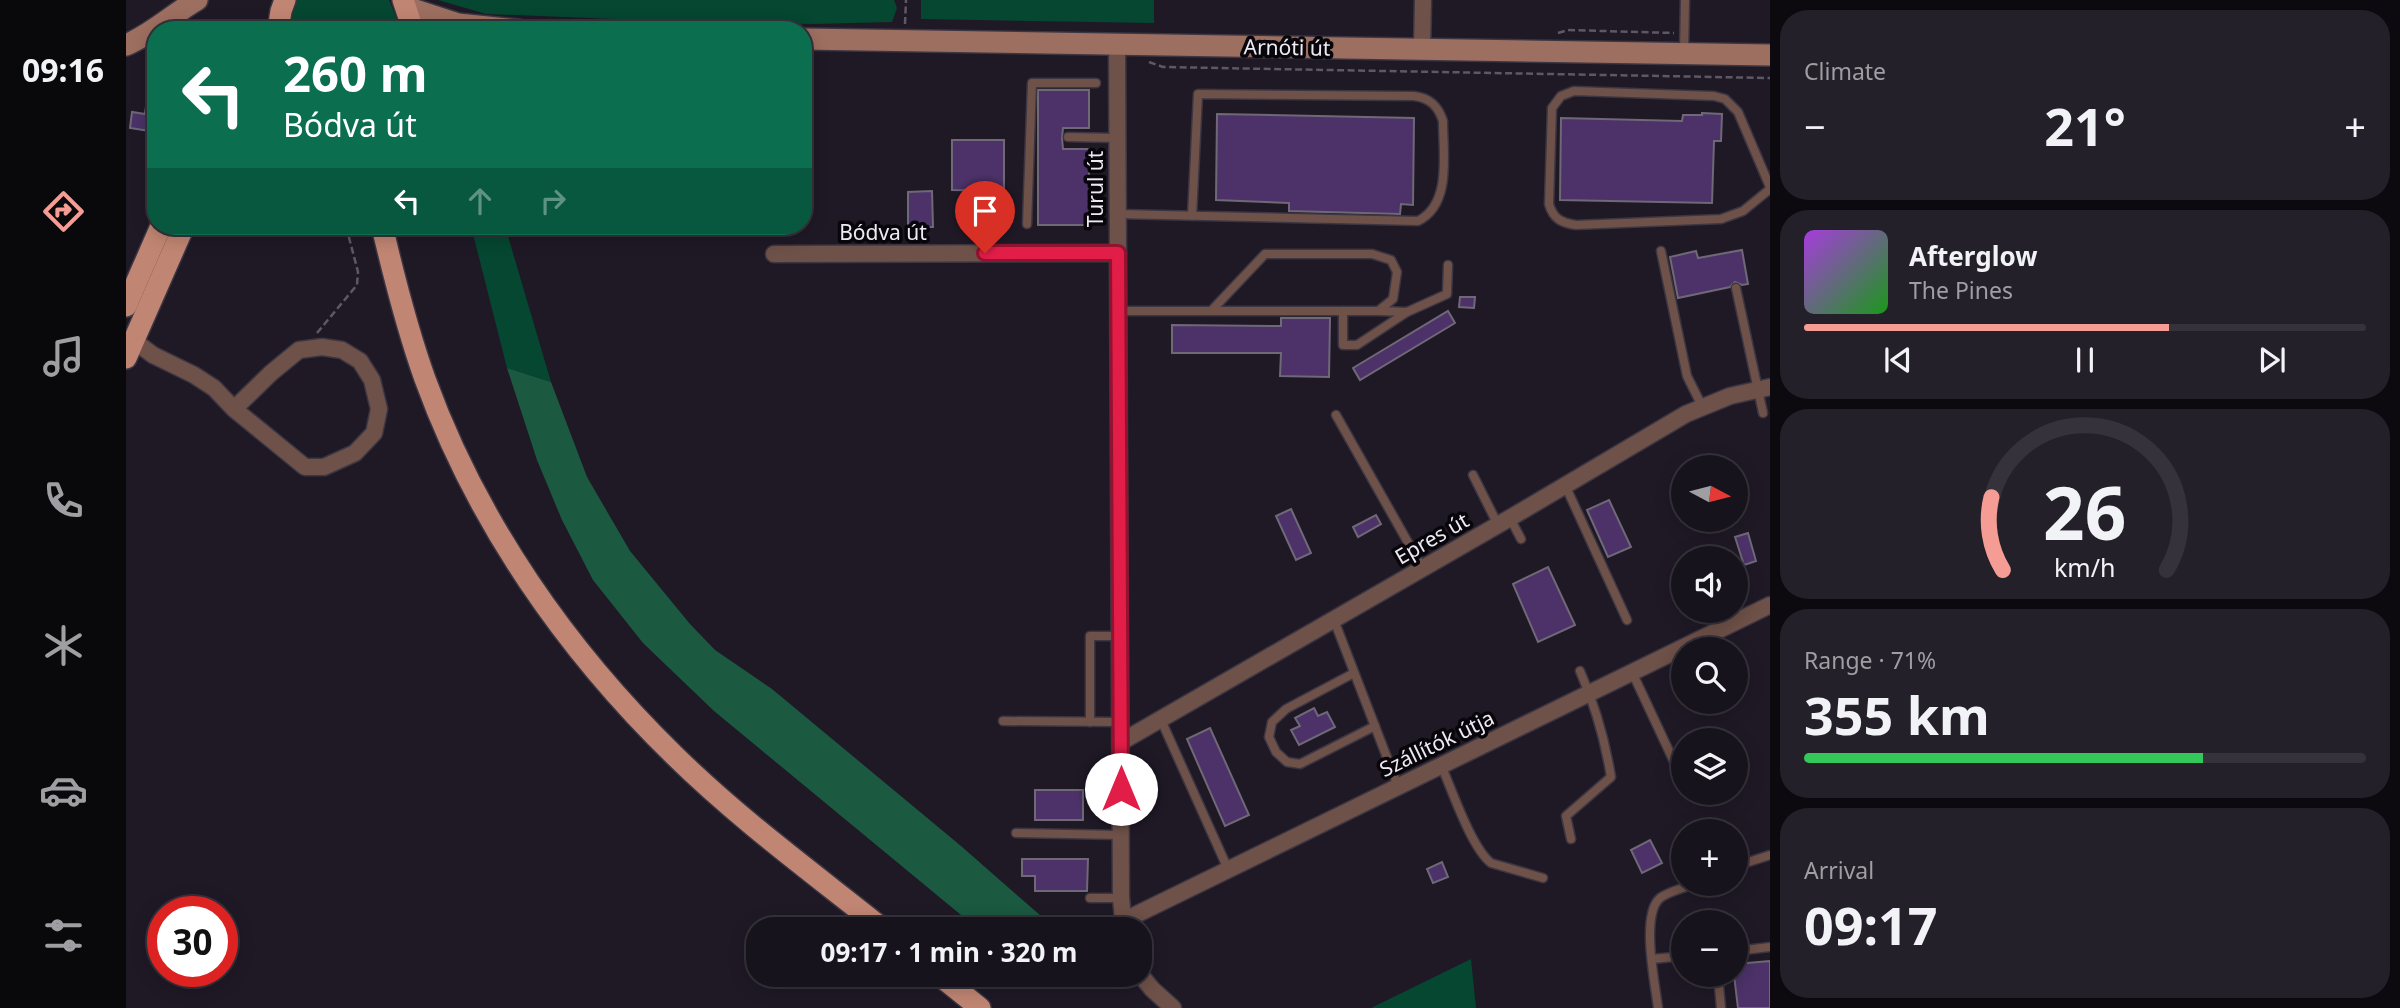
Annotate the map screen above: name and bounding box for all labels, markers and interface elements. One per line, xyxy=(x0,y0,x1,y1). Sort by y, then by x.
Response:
street label: Arnóti út xyxy=(1243,32,1331,62)
text: 260 m xyxy=(283,40,428,106)
text: 09:16 xyxy=(22,48,104,91)
icon: left xyxy=(168,49,259,140)
text: Climate xyxy=(1804,55,1886,87)
text: 21° xyxy=(2044,90,2126,161)
text: − xyxy=(1804,100,1826,152)
text: + xyxy=(2344,100,2366,152)
text: Bódva út xyxy=(283,103,417,146)
street label: Turul út xyxy=(1081,150,1109,227)
pin xyxy=(955,181,1015,253)
icon: left xyxy=(388,182,426,220)
icon: ahead xyxy=(461,182,499,220)
icon: right xyxy=(534,182,572,220)
icon: directions xyxy=(39,187,88,236)
icon: arrive xyxy=(966,192,1004,230)
street label: Bódva út xyxy=(839,218,927,246)
text: Afterglow xyxy=(1909,238,2037,274)
text: The Pines xyxy=(1909,274,2013,306)
icon: music xyxy=(39,332,88,381)
icon: previous xyxy=(1879,341,1917,379)
icon: pause xyxy=(2066,341,2104,379)
icon: next xyxy=(2253,341,2291,379)
north arrow xyxy=(1671,455,1748,532)
map controls xyxy=(1671,455,1748,987)
text: 26 xyxy=(2043,462,2127,561)
icon: phone xyxy=(39,476,88,525)
street label: Epres út xyxy=(1390,506,1474,570)
button: sound xyxy=(1671,546,1748,623)
text: km/h xyxy=(2054,550,2116,584)
icon: climate xyxy=(39,621,88,670)
button: search xyxy=(1671,637,1748,714)
text: Range · 71% xyxy=(1804,644,1936,676)
text: 355 km xyxy=(1804,679,1990,750)
street label: Szállítók útja xyxy=(1375,703,1498,783)
button: layers xyxy=(1671,728,1748,805)
position arrow xyxy=(1084,752,1158,826)
icon: car xyxy=(39,766,88,815)
button: + xyxy=(1671,819,1748,896)
text: Arrival xyxy=(1804,854,1874,886)
text: 09:17 xyxy=(1804,889,1938,960)
speed limit sign: 30 xyxy=(147,896,238,987)
button: − xyxy=(1671,910,1748,987)
icon: filters xyxy=(39,911,88,960)
text: 09:17 · 1 min · 320 m xyxy=(821,934,1077,970)

